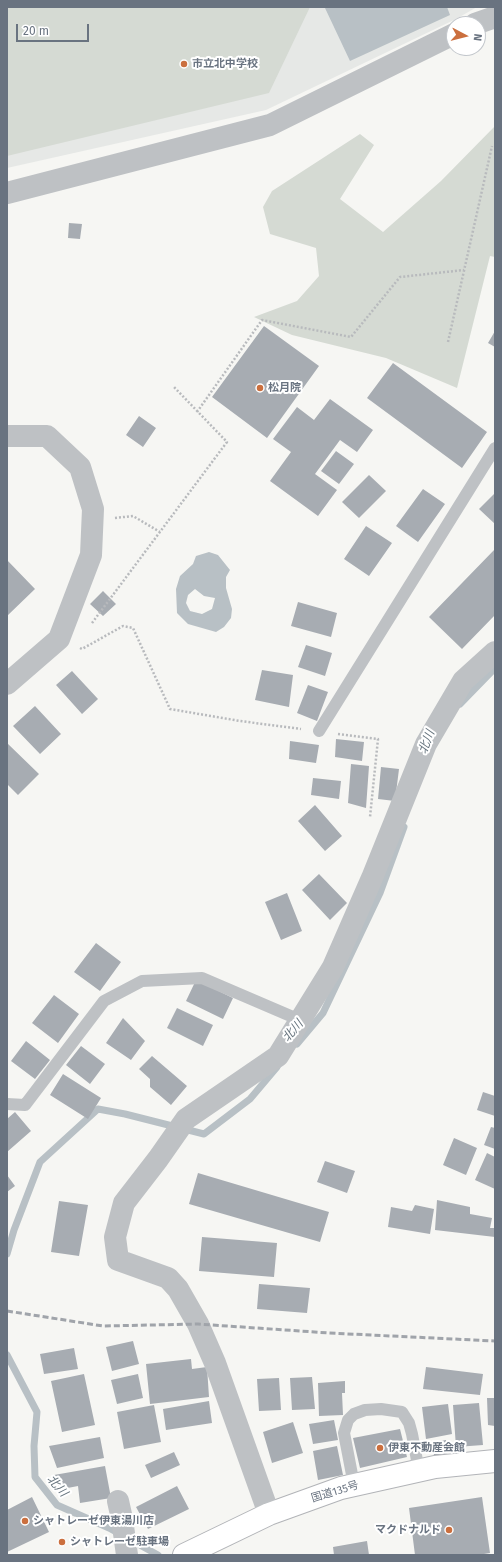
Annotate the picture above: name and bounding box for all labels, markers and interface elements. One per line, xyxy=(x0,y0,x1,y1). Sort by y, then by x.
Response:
scale bar xyxy=(18,16,91,42)
north arrow xyxy=(446,16,486,56)
text: 20 m xyxy=(23,24,49,38)
text: N xyxy=(471,33,484,42)
place label: 市立北中学校 xyxy=(192,57,258,71)
marker: 市立北中学校 xyxy=(179,59,189,69)
place label: 松月院 xyxy=(268,381,301,395)
marker: 松月院 xyxy=(255,383,265,393)
water label: 北川 xyxy=(416,728,438,756)
water label: 北川 xyxy=(280,1017,306,1045)
place label: 伊東不動産会館 xyxy=(388,1441,465,1455)
marker: 伊東不動産会館 xyxy=(375,1443,385,1453)
water label: 北川 xyxy=(44,1472,70,1500)
street label: 国道135号 xyxy=(310,1479,360,1505)
place label: シャトレーゼ伊東湯川店 xyxy=(33,1514,154,1528)
marker: シャトレーゼ伊東湯川店 xyxy=(20,1516,30,1526)
place label: マクドナルド xyxy=(375,1523,441,1537)
marker: マクドナルド xyxy=(444,1525,454,1535)
place label: シャトレーゼ駐車場 xyxy=(70,1535,169,1549)
marker: シャトレーゼ駐車場 xyxy=(57,1537,67,1547)

